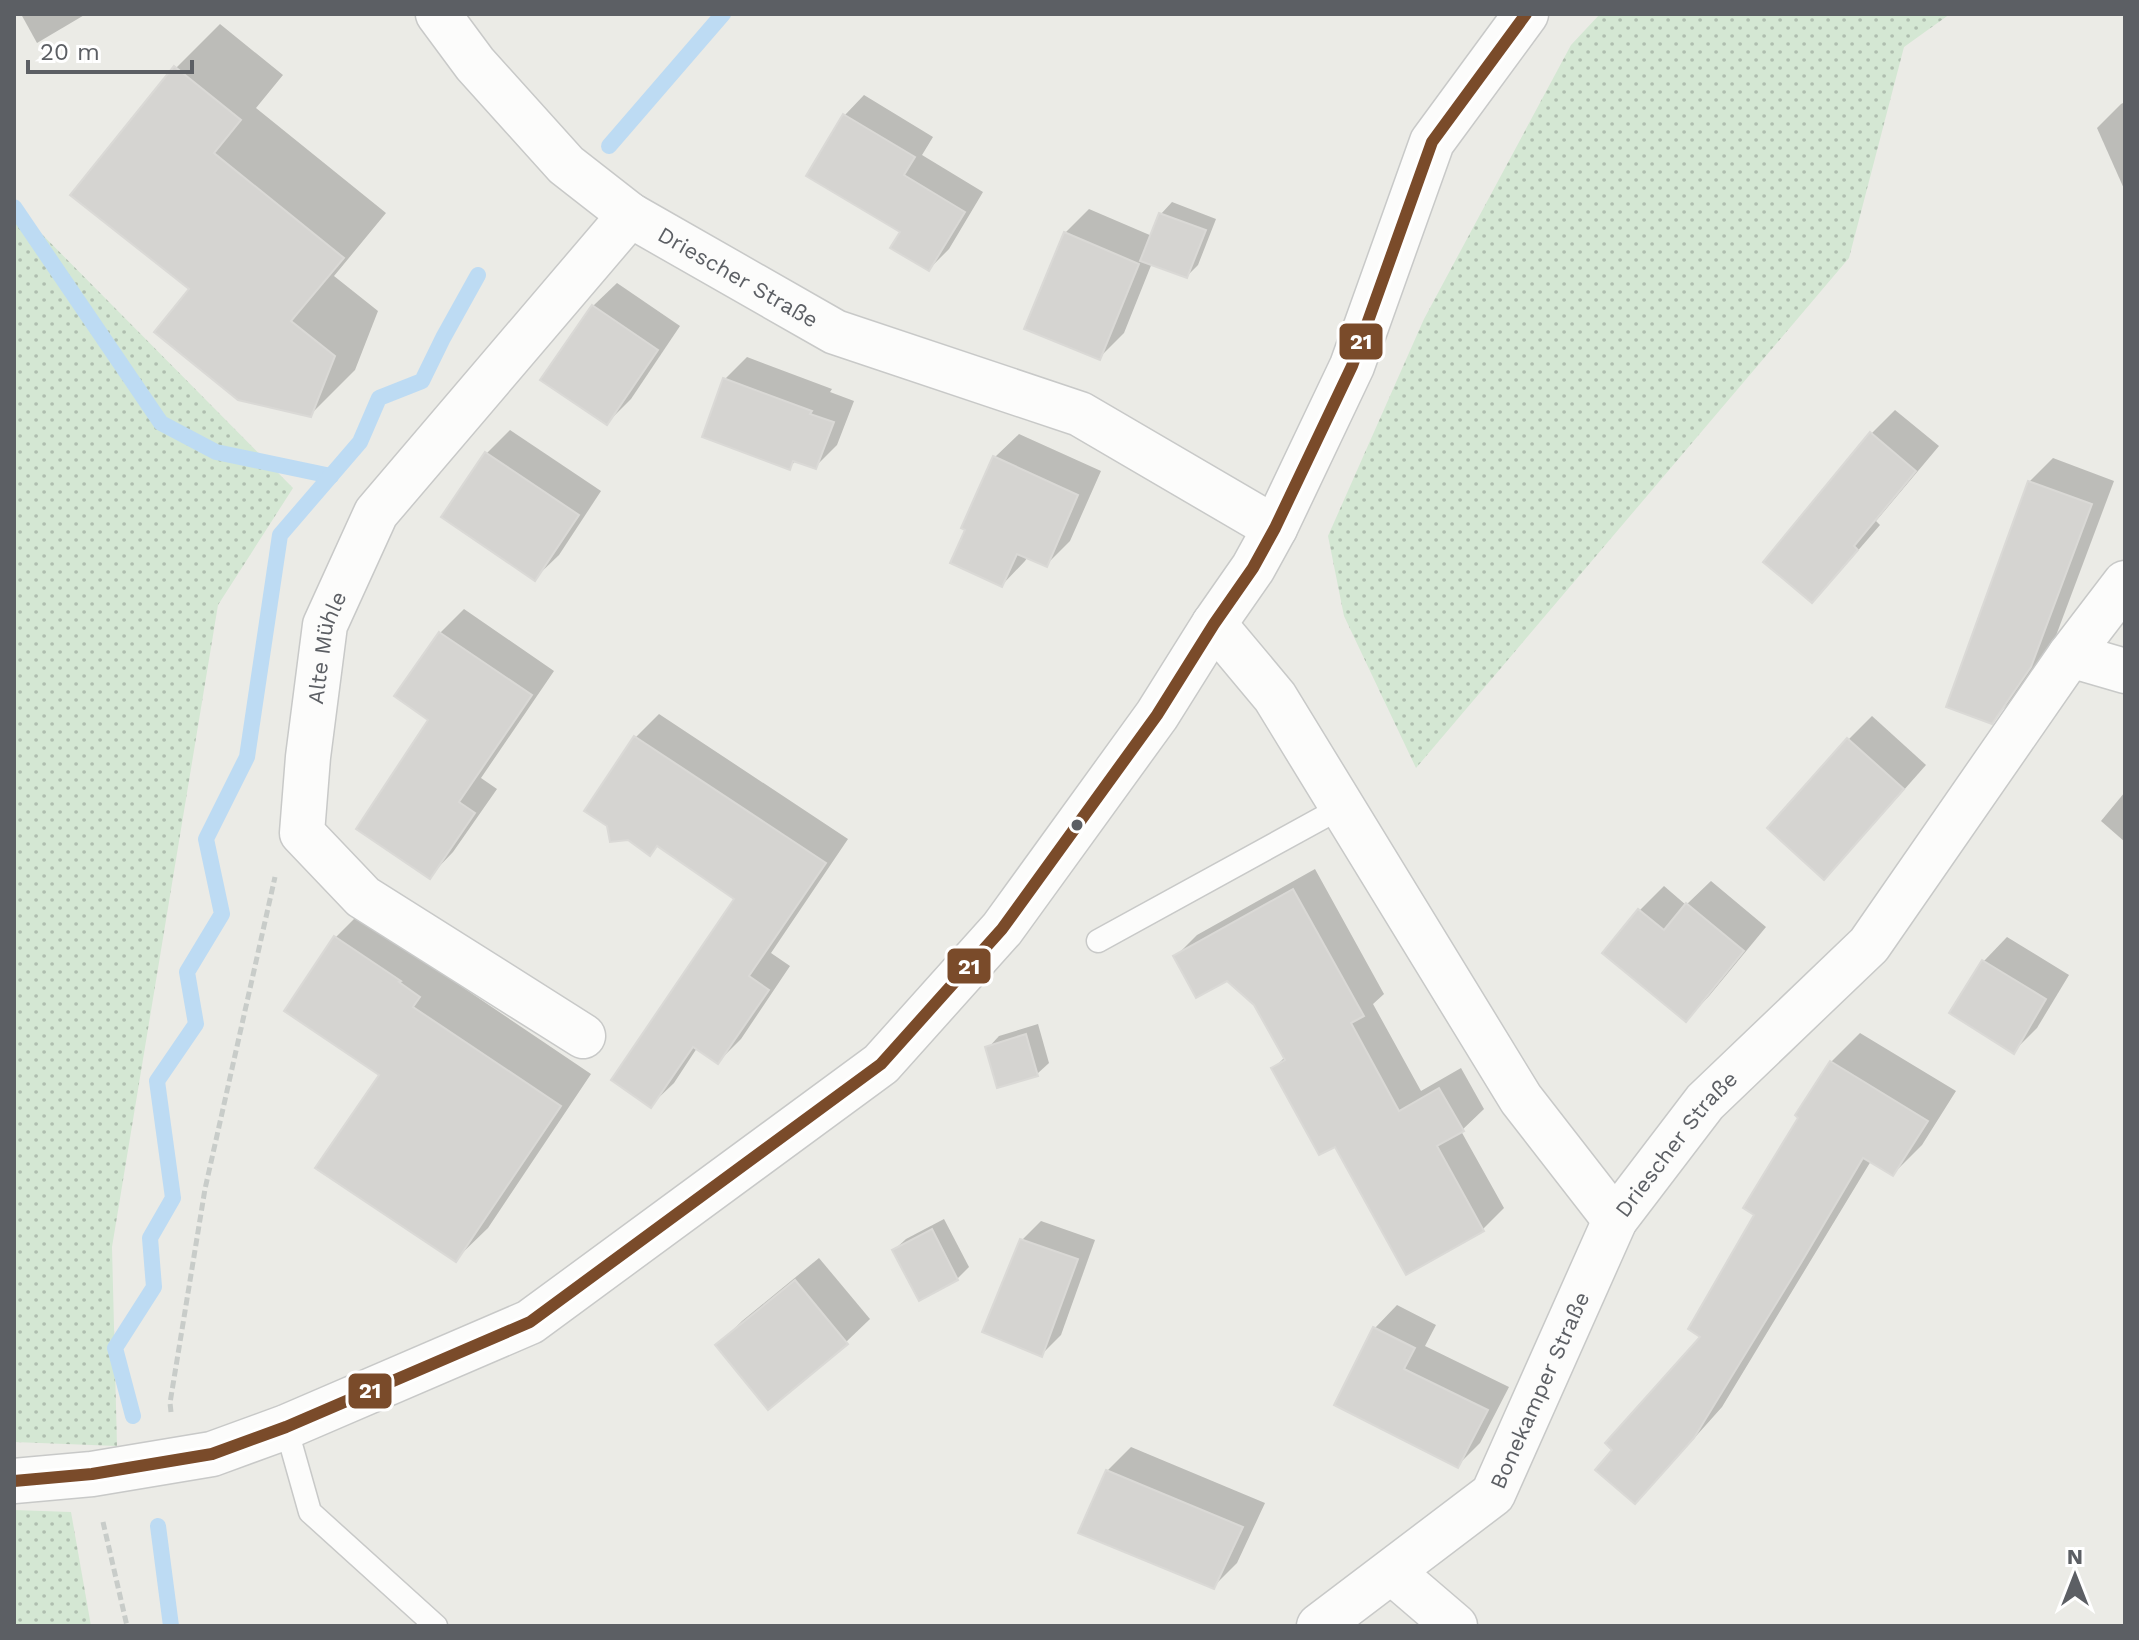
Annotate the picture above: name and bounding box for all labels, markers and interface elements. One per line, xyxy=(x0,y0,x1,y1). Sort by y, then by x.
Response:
scale bar xyxy=(28,24,192,74)
text: 20 m xyxy=(40,38,100,66)
street label: Driescher Straße xyxy=(654,221,823,332)
line badge: 21 xyxy=(1338,322,1384,361)
text: 21 xyxy=(1350,329,1372,354)
street label: Alte Mühle xyxy=(302,587,351,706)
unlabelled marker xyxy=(1069,817,1085,833)
line badge: 21 xyxy=(946,947,992,985)
text: 21 xyxy=(958,954,980,979)
street label: Driescher Straße xyxy=(1610,1066,1742,1222)
street label: Bonekamper Straße xyxy=(1485,1288,1594,1493)
line badge: 21 xyxy=(347,1372,393,1410)
text: 21 xyxy=(359,1378,381,1403)
north arrow xyxy=(2035,1536,2115,1616)
text: N xyxy=(2067,1544,2083,1569)

